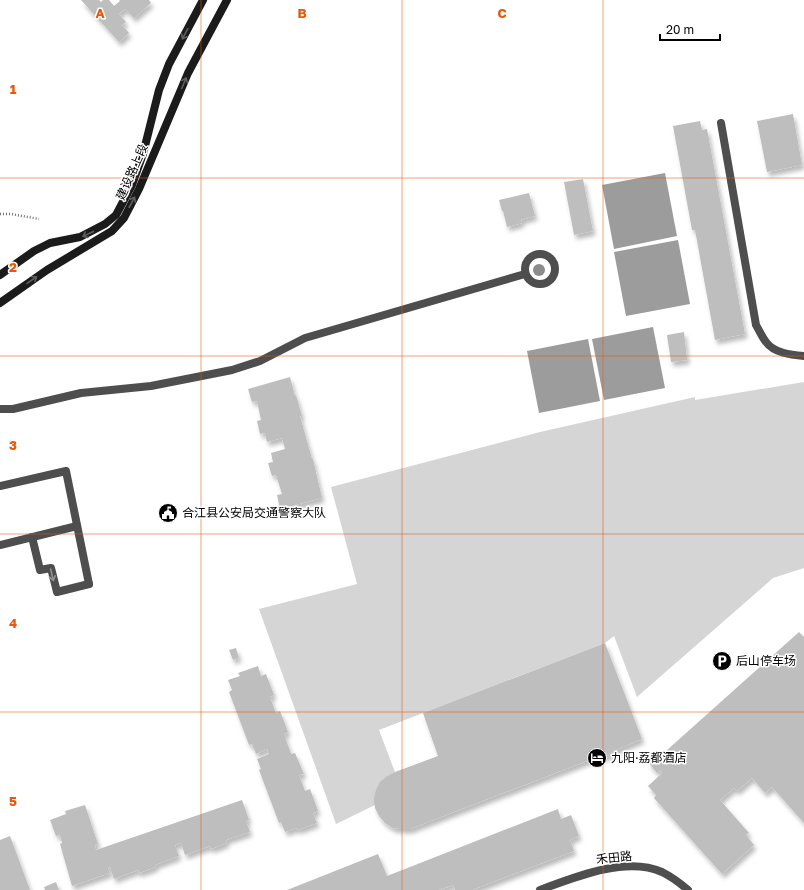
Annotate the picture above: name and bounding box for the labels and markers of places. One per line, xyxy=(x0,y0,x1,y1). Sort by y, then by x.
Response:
public building icon: 合江县公安局交通警察大队 xyxy=(157,502,179,524)
place label: 合江县公安局交通警察大队 xyxy=(182,505,326,520)
parking icon: 后山停车场 xyxy=(711,650,733,672)
place label: 后山停车场 xyxy=(736,653,796,668)
hotel icon: 九阳·荔都酒店 xyxy=(586,747,608,769)
place label: 九阳·荔都酒店 xyxy=(611,750,687,765)

